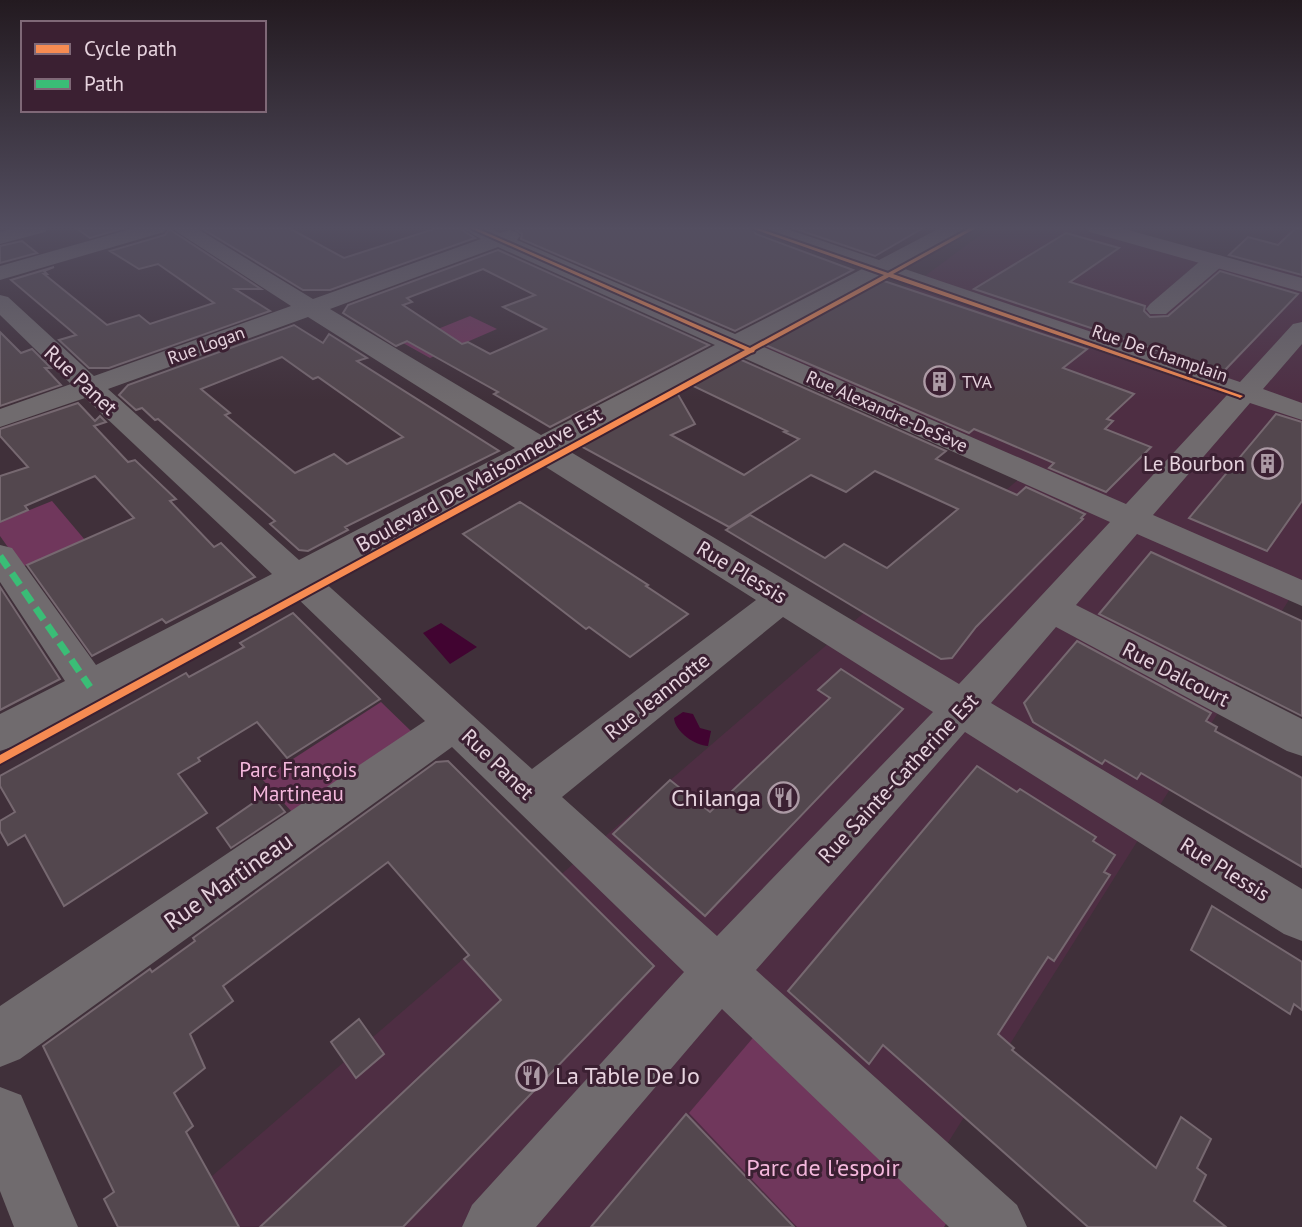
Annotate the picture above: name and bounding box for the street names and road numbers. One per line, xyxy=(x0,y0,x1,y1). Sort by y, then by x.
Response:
street label: Rue De Champlain xyxy=(1089,319,1231,387)
street label: Rue Logan xyxy=(164,320,248,370)
street label: Rue Panet xyxy=(39,339,123,421)
street label: Rue Alexandre-DeSève xyxy=(803,365,971,457)
street label: Boulevard De Maisonneuve Est xyxy=(351,400,607,558)
street label: Rue Plessis xyxy=(692,535,792,609)
street label: Rue Dalcourt xyxy=(1118,635,1234,713)
street label: Rue Jeannotte xyxy=(599,647,715,745)
street label: Rue Sainte-Catherine Est xyxy=(812,687,984,869)
street label: Rue Panet xyxy=(456,723,540,805)
street label: Rue Martineau xyxy=(158,825,298,937)
street label: Rue Plessis xyxy=(1175,831,1275,907)

